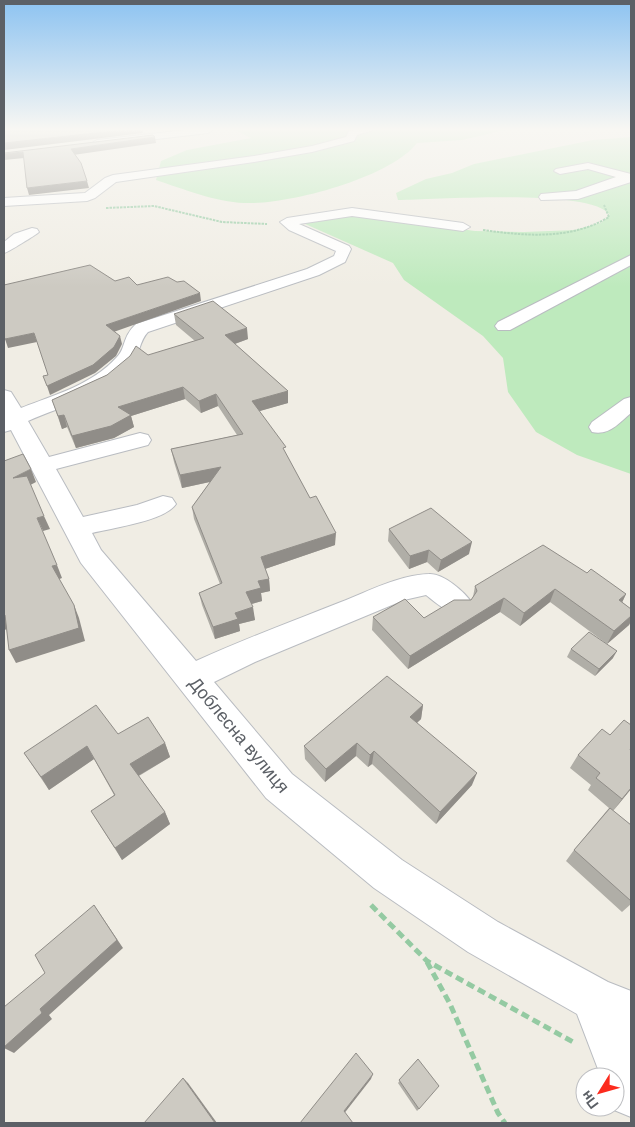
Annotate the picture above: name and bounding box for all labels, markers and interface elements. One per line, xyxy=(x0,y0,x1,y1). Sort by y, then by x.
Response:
street label: Доблесна вулиця xyxy=(185,673,293,797)
north arrow xyxy=(575,1067,625,1117)
text: Пн xyxy=(578,1088,602,1112)

